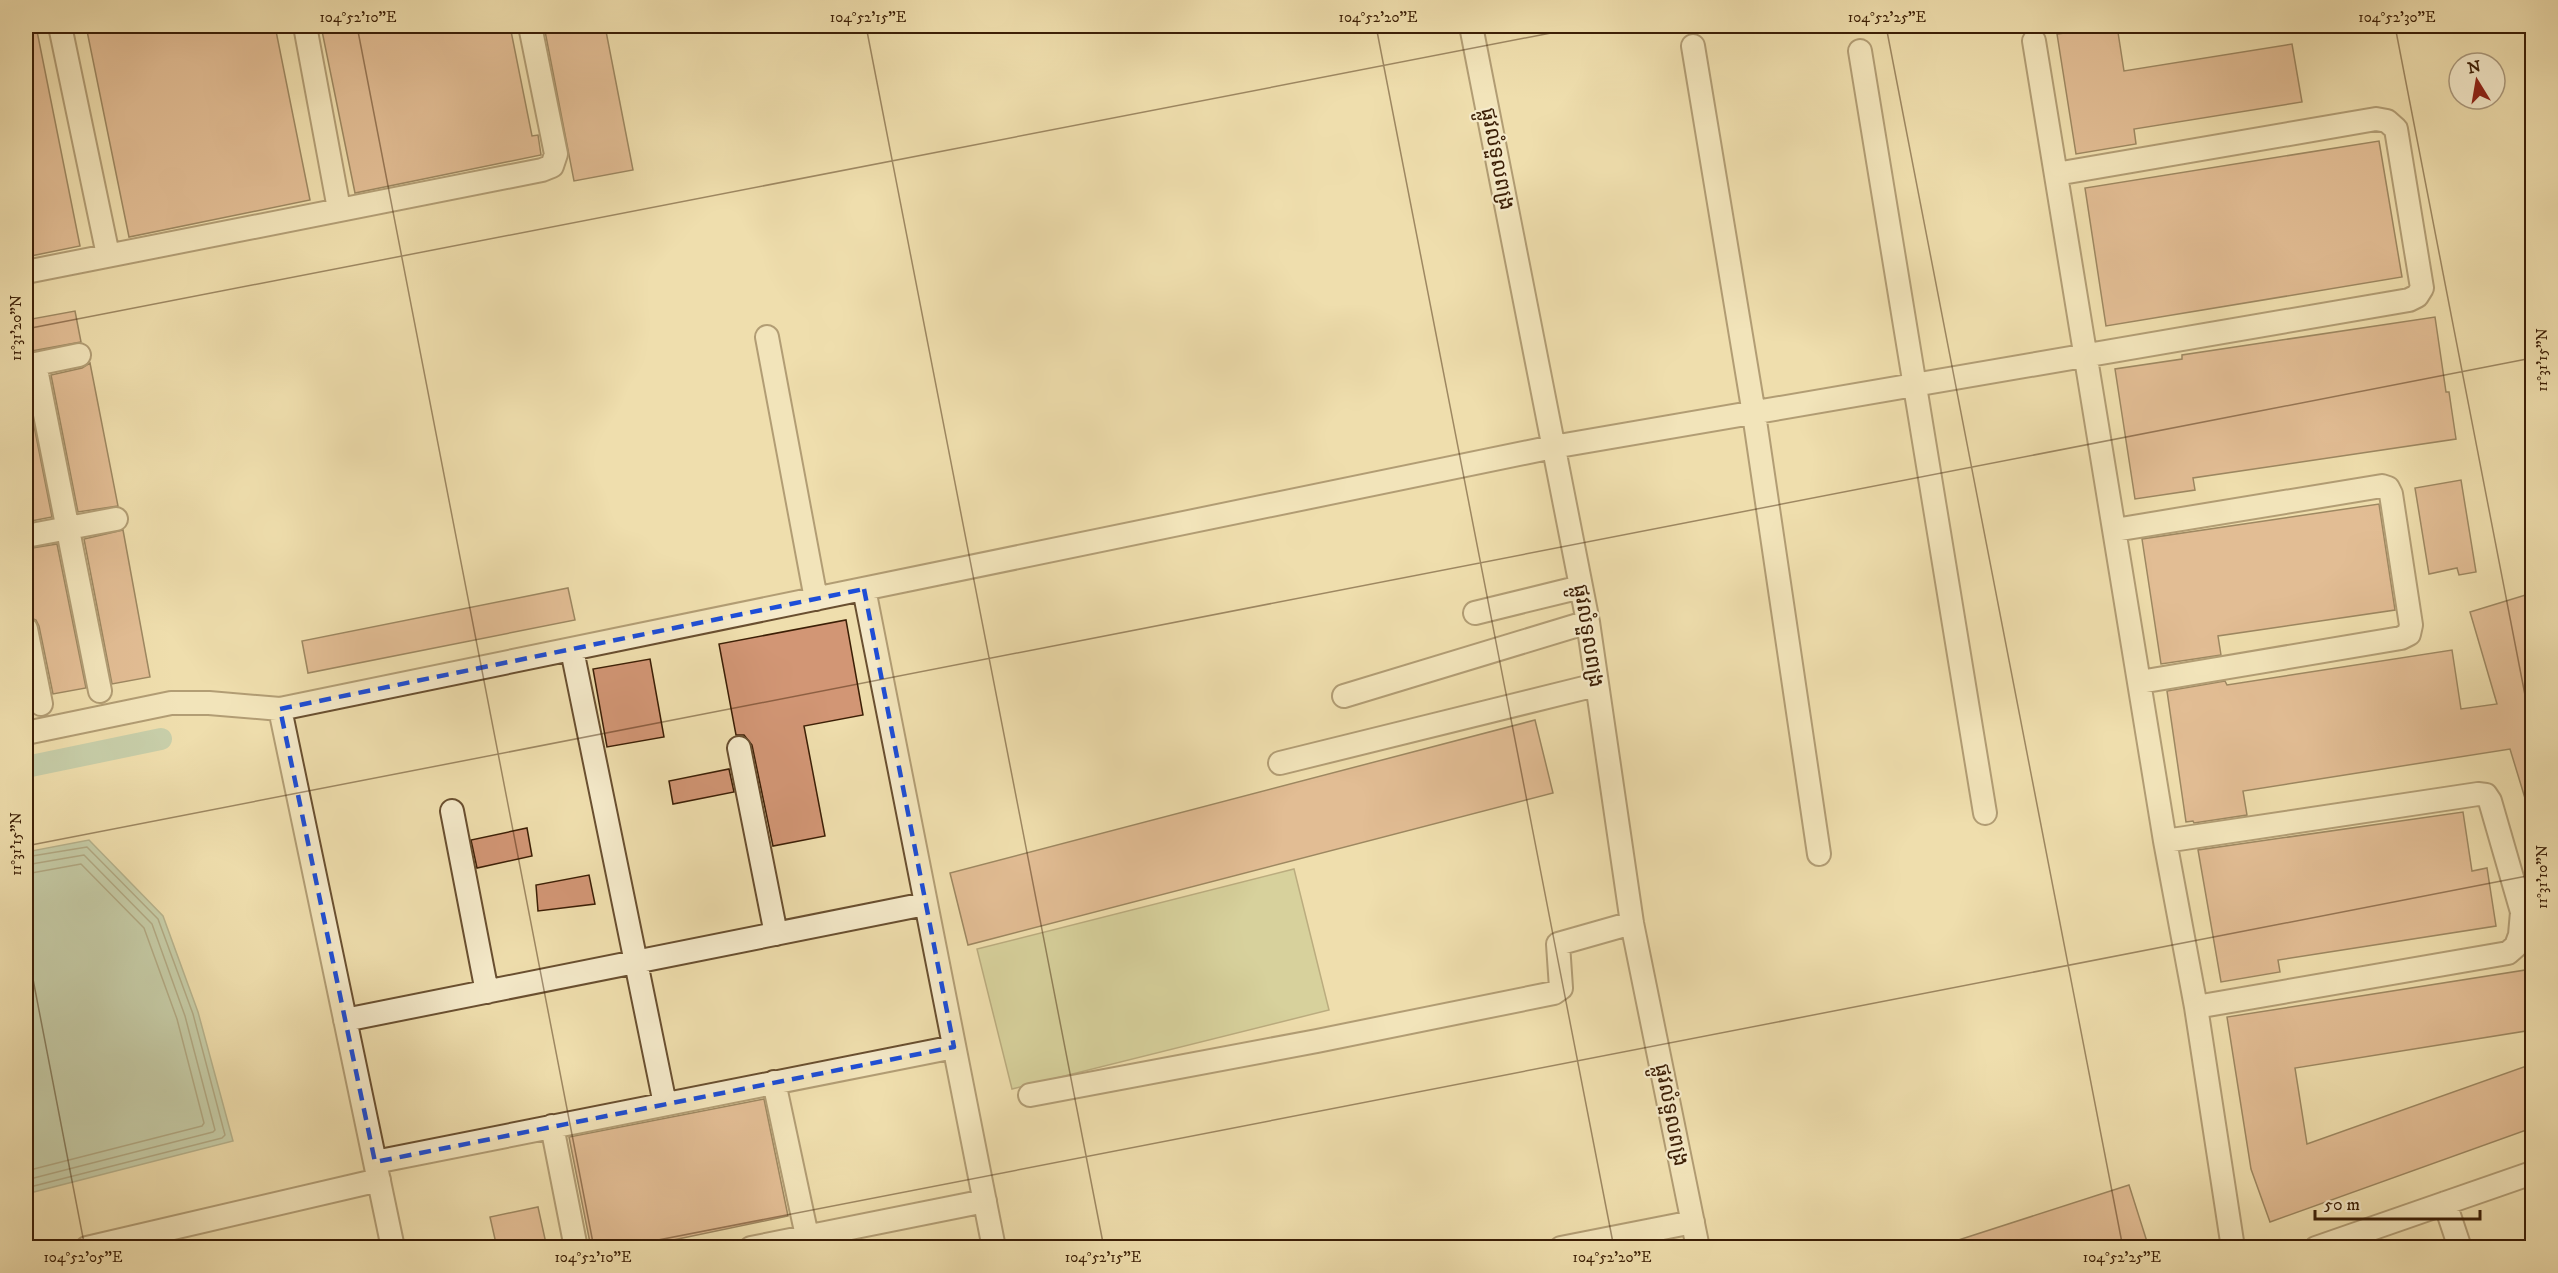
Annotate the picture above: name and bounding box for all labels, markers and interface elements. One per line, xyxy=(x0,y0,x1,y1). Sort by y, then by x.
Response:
text: 104°52'10"E xyxy=(319,8,397,27)
text: 104°52'15"E xyxy=(830,8,907,27)
text: 104°52'20"E xyxy=(1338,8,1418,27)
text: 104°52'25"E xyxy=(1848,8,1927,27)
text: 104°52'30"E xyxy=(2358,8,2436,27)
north arrow xyxy=(2447,51,2507,111)
text: N xyxy=(2466,56,2483,78)
street label: ផ្លូវលំទួលពង្រ xyxy=(1469,105,1520,214)
text: 11°31'20"N xyxy=(7,295,26,361)
text: 11°31'15"N xyxy=(2533,328,2552,392)
street label: ផ្លូវលំទួលពង្រ xyxy=(1562,582,1609,690)
text: 11°31'15"N xyxy=(7,812,26,876)
text: 11°31'10"N xyxy=(2533,845,2552,909)
street label: ផ្លូវលំទួលពង្រ xyxy=(1643,1061,1694,1170)
scale bar xyxy=(2315,1183,2480,1221)
text: 50 m xyxy=(2324,1194,2360,1216)
text: 104°52'05"E xyxy=(43,1248,123,1267)
text: 104°52'10"E xyxy=(554,1248,632,1267)
text: 104°52'15"E xyxy=(1065,1248,1142,1267)
text: 104°52'20"E xyxy=(1572,1248,1652,1267)
text: 104°52'25"E xyxy=(2083,1248,2162,1267)

